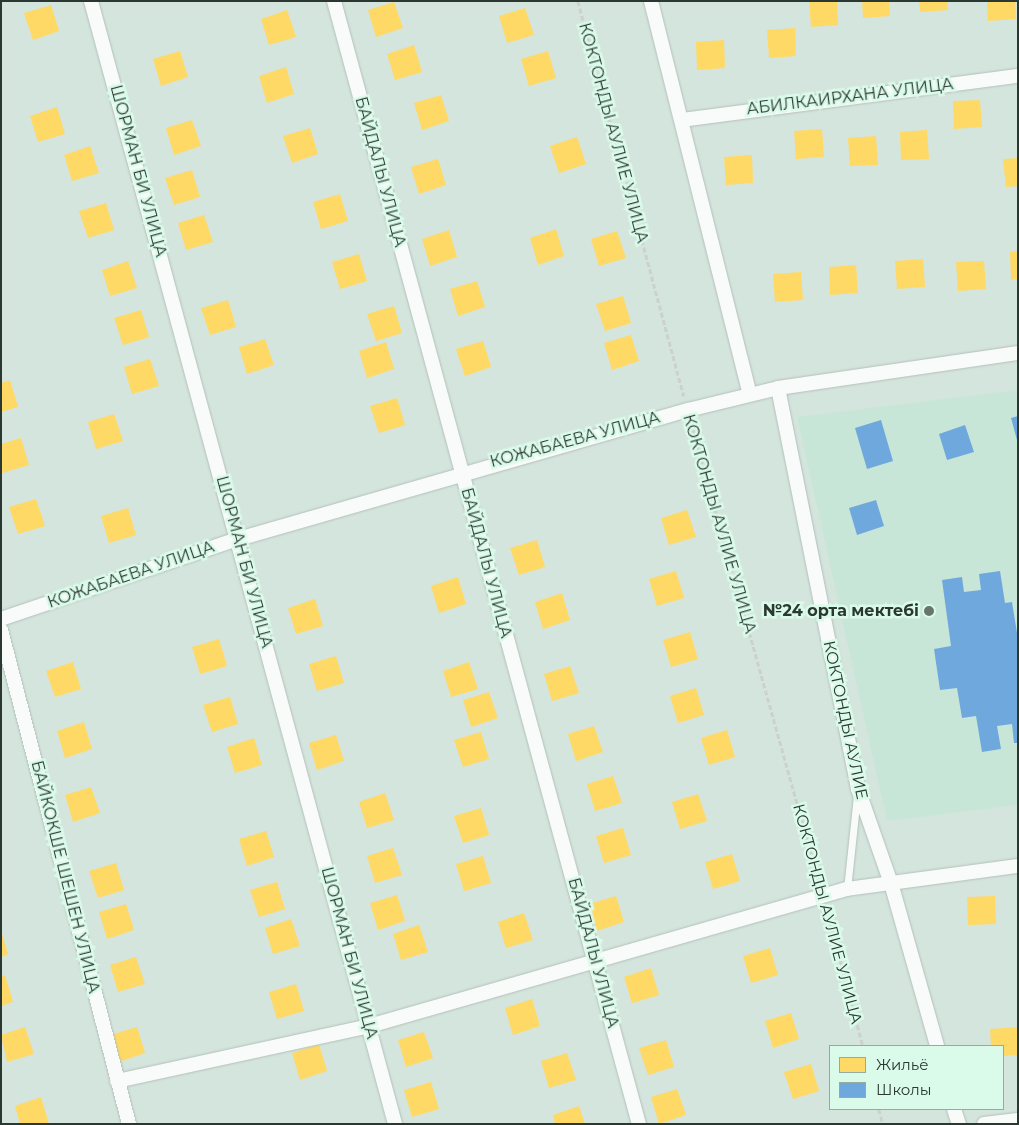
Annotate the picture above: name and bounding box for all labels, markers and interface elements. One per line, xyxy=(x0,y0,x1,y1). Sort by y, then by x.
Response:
street label: КОКТОНДЫ АУЛИЕ УЛИЦА xyxy=(574,21,652,245)
street label: АБИЛКАИРХАНА УЛИЦА xyxy=(746,75,954,119)
street label: ШОРМАН БИ УЛИЦА xyxy=(106,83,170,259)
street label: БАЙДАЛЫ УЛИЦА xyxy=(351,95,409,249)
street label: КОЖАБАЕВА УЛИЦА xyxy=(488,408,662,472)
street label: КОКТОНДЫ АУЛИЕ УЛИЦА xyxy=(678,412,760,636)
street label: ШОРМАН БИ УЛИЦА xyxy=(212,474,276,650)
street label: БАЙДАЛЫ УЛИЦА xyxy=(457,486,515,640)
street label: КОЖАБАЕВА УЛИЦА xyxy=(45,537,217,613)
place label: №24 орта мектебі xyxy=(763,601,919,621)
marker: №24 орта мектебі xyxy=(923,605,935,617)
street label: КОКТОНДЫ АУЛИЕ xyxy=(819,639,871,801)
street label: БАЙКОКШЕ ШЕШЕН УЛИЦА xyxy=(27,759,103,995)
street label: КОКТОНДЫ АУЛИЕ УЛИЦА xyxy=(788,802,866,1026)
street label: ШОРМАН БИ УЛИЦА xyxy=(317,865,381,1041)
street label: БАЙДАЛЫ УЛИЦА xyxy=(564,876,622,1030)
legend xyxy=(829,1045,1004,1110)
text: Жильё xyxy=(876,1055,929,1074)
text: Школы xyxy=(876,1080,932,1099)

